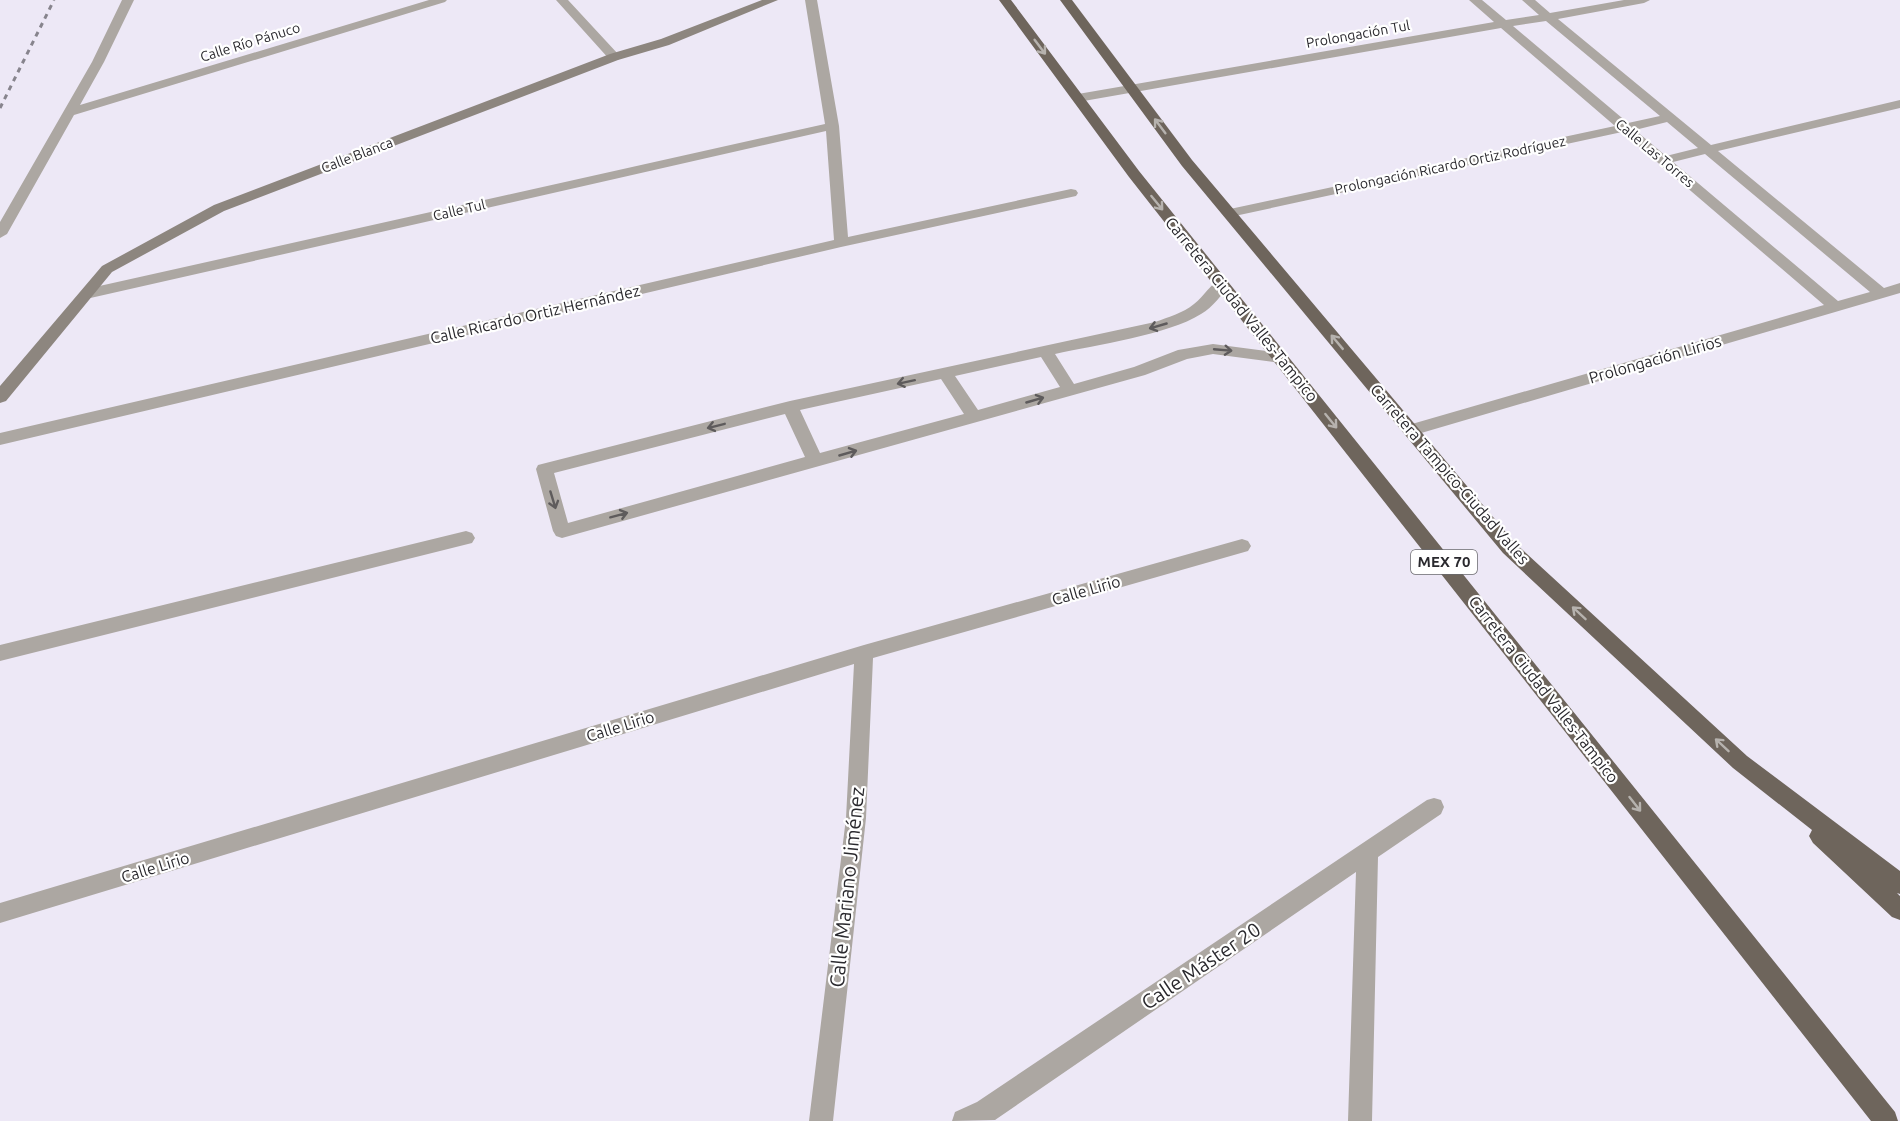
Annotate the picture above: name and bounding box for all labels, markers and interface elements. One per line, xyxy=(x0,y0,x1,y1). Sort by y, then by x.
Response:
street label: Prolongación Tul xyxy=(1305,17,1412,51)
street label: Calle Río Pánuco xyxy=(198,19,302,65)
one-way arrow xyxy=(1033,39,1046,55)
street label: Calle Las Torres xyxy=(1613,116,1697,190)
one-way arrow xyxy=(1154,119,1167,135)
street label: Prolongación Ricardo Ortiz Rodríguez xyxy=(1333,133,1567,197)
street label: Calle Blanca xyxy=(319,134,395,176)
one-way arrow xyxy=(1151,194,1164,210)
street label: Calle Tul xyxy=(431,196,487,224)
street label: Carretera Ciudad Valles-Tampico xyxy=(1162,213,1322,405)
street label: Calle Ricardo Ortiz Hernández xyxy=(428,281,642,347)
one-way arrow xyxy=(1149,321,1168,332)
street label: Prolongación Lirios xyxy=(1587,331,1723,387)
one-way arrow xyxy=(1330,335,1344,350)
one-way arrow xyxy=(1212,345,1232,356)
one-way arrow xyxy=(897,377,916,388)
street label: Carretera Tampico-Ciudad Valles xyxy=(1367,380,1533,568)
one-way arrow xyxy=(1025,394,1044,405)
one-way arrow xyxy=(1325,413,1338,429)
one-way arrow xyxy=(707,421,726,432)
one-way arrow xyxy=(838,447,857,458)
one-way arrow xyxy=(548,490,559,509)
one-way arrow xyxy=(609,509,628,521)
road number: MEX 70 xyxy=(1411,550,1477,574)
street label: Calle Lirio xyxy=(1050,572,1122,608)
street label: Carretera Ciudad Valles-Tampico xyxy=(1465,592,1623,786)
one-way arrow xyxy=(1571,605,1586,620)
street label: Calle Lirio xyxy=(584,707,656,745)
one-way arrow xyxy=(1714,738,1729,752)
street label: Calle Mariano Jiménez xyxy=(825,786,868,988)
one-way arrow xyxy=(1629,796,1642,812)
street label: Calle Lirio xyxy=(119,848,191,886)
street label: Calle Máster 20 xyxy=(1137,917,1265,1014)

